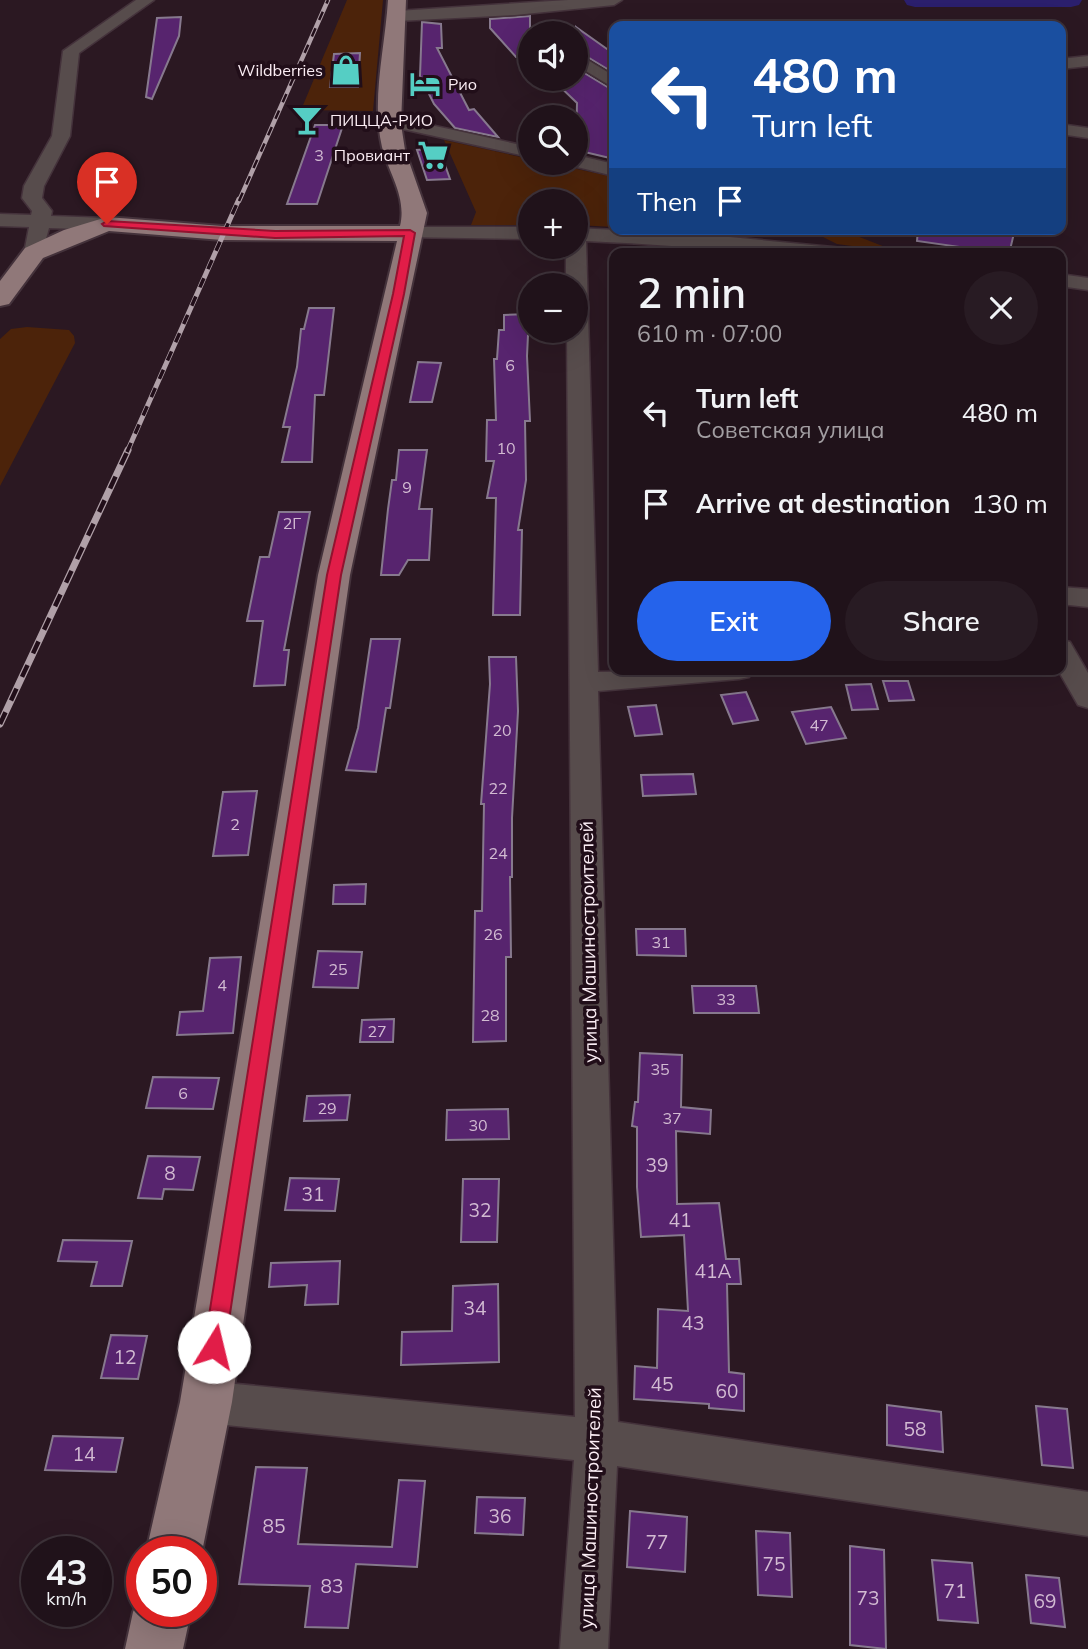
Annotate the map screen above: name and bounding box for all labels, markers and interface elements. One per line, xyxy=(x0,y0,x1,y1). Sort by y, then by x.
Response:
map controls xyxy=(518,21,588,343)
button: sound xyxy=(518,21,588,91)
text: 480 m xyxy=(752,44,898,105)
icon: left xyxy=(637,49,728,140)
shop icon: Wildberries xyxy=(329,53,363,87)
place label: Wildberries xyxy=(238,60,323,80)
hotel icon: Рио xyxy=(408,67,442,101)
place label: Рио xyxy=(448,74,477,94)
bar icon: ПИЦЦА-РИО xyxy=(290,103,324,137)
button: search xyxy=(518,105,588,175)
text: Turn left xyxy=(752,105,872,145)
place label: ПИЦЦА-РИО xyxy=(330,110,433,130)
supermarket icon: Провиант xyxy=(416,138,450,172)
house number: 3 xyxy=(314,145,324,165)
place label: Провиант xyxy=(334,145,411,165)
pin xyxy=(77,152,137,224)
icon: arrive xyxy=(88,163,126,201)
icon: arrive xyxy=(711,182,749,220)
text: Then xyxy=(637,185,697,218)
button: + xyxy=(518,189,588,259)
text: 2 min xyxy=(637,266,746,319)
button: close xyxy=(964,271,1038,345)
button: − xyxy=(518,273,588,343)
text: 610 m · 07:00 xyxy=(637,319,782,348)
house number: 6 xyxy=(505,355,515,375)
text: Turn left xyxy=(696,382,798,415)
icon: left xyxy=(637,394,675,432)
text: 480 m xyxy=(962,396,1038,429)
text: Советская улица xyxy=(696,415,885,444)
house number: 10 xyxy=(496,438,516,458)
house number: 9 xyxy=(402,477,412,497)
icon: arrive xyxy=(637,485,675,523)
text: Arrive at destination xyxy=(696,487,951,520)
text: 130 m xyxy=(972,487,1048,520)
house number: 2Г xyxy=(283,513,301,533)
button: Exit xyxy=(637,581,831,661)
button: Share xyxy=(845,581,1038,661)
house number: 47 xyxy=(809,715,829,735)
house number: 20 xyxy=(492,720,512,740)
house number: 22 xyxy=(488,778,508,798)
house number: 2 xyxy=(230,814,240,834)
street label: улица Машиностроителей xyxy=(574,821,602,1063)
house number: 24 xyxy=(488,843,508,863)
house number: 26 xyxy=(483,924,503,944)
house number: 31 xyxy=(651,932,671,952)
house number: 25 xyxy=(328,959,348,979)
house number: 4 xyxy=(217,975,227,995)
house number: 33 xyxy=(716,989,736,1009)
house number: 28 xyxy=(480,1005,500,1025)
house number: 27 xyxy=(367,1021,387,1041)
house number: 35 xyxy=(650,1059,670,1079)
house number: 6 xyxy=(178,1083,188,1103)
house number: 29 xyxy=(317,1098,337,1118)
house number: 37 xyxy=(662,1108,682,1128)
house number: 30 xyxy=(468,1115,488,1135)
house number: 39 xyxy=(646,1153,668,1177)
house number: 8 xyxy=(164,1161,176,1185)
house number: 31 xyxy=(302,1182,324,1206)
house number: 32 xyxy=(469,1198,491,1222)
house number: 41 xyxy=(669,1208,691,1232)
house number: 41А xyxy=(695,1259,731,1283)
house number: 34 xyxy=(464,1296,486,1320)
position arrow xyxy=(177,1310,251,1384)
house number: 43 xyxy=(682,1311,704,1335)
house number: 12 xyxy=(114,1345,136,1369)
house number: 45 xyxy=(651,1372,673,1396)
house number: 60 xyxy=(716,1379,738,1403)
street label: улица Машиностроителей xyxy=(574,1387,606,1629)
house number: 58 xyxy=(904,1417,926,1441)
house number: 14 xyxy=(73,1442,95,1466)
house number: 36 xyxy=(489,1504,511,1528)
house number: 85 xyxy=(263,1514,285,1538)
house number: 77 xyxy=(646,1530,668,1554)
speed limit sign: 50 xyxy=(126,1536,217,1627)
text: 43 xyxy=(45,1550,88,1594)
house number: 75 xyxy=(763,1552,785,1576)
house number: 83 xyxy=(321,1574,343,1598)
house number: 71 xyxy=(944,1579,966,1603)
house number: 73 xyxy=(857,1586,879,1610)
text: km/h xyxy=(46,1587,87,1610)
house number: 69 xyxy=(1034,1589,1056,1613)

